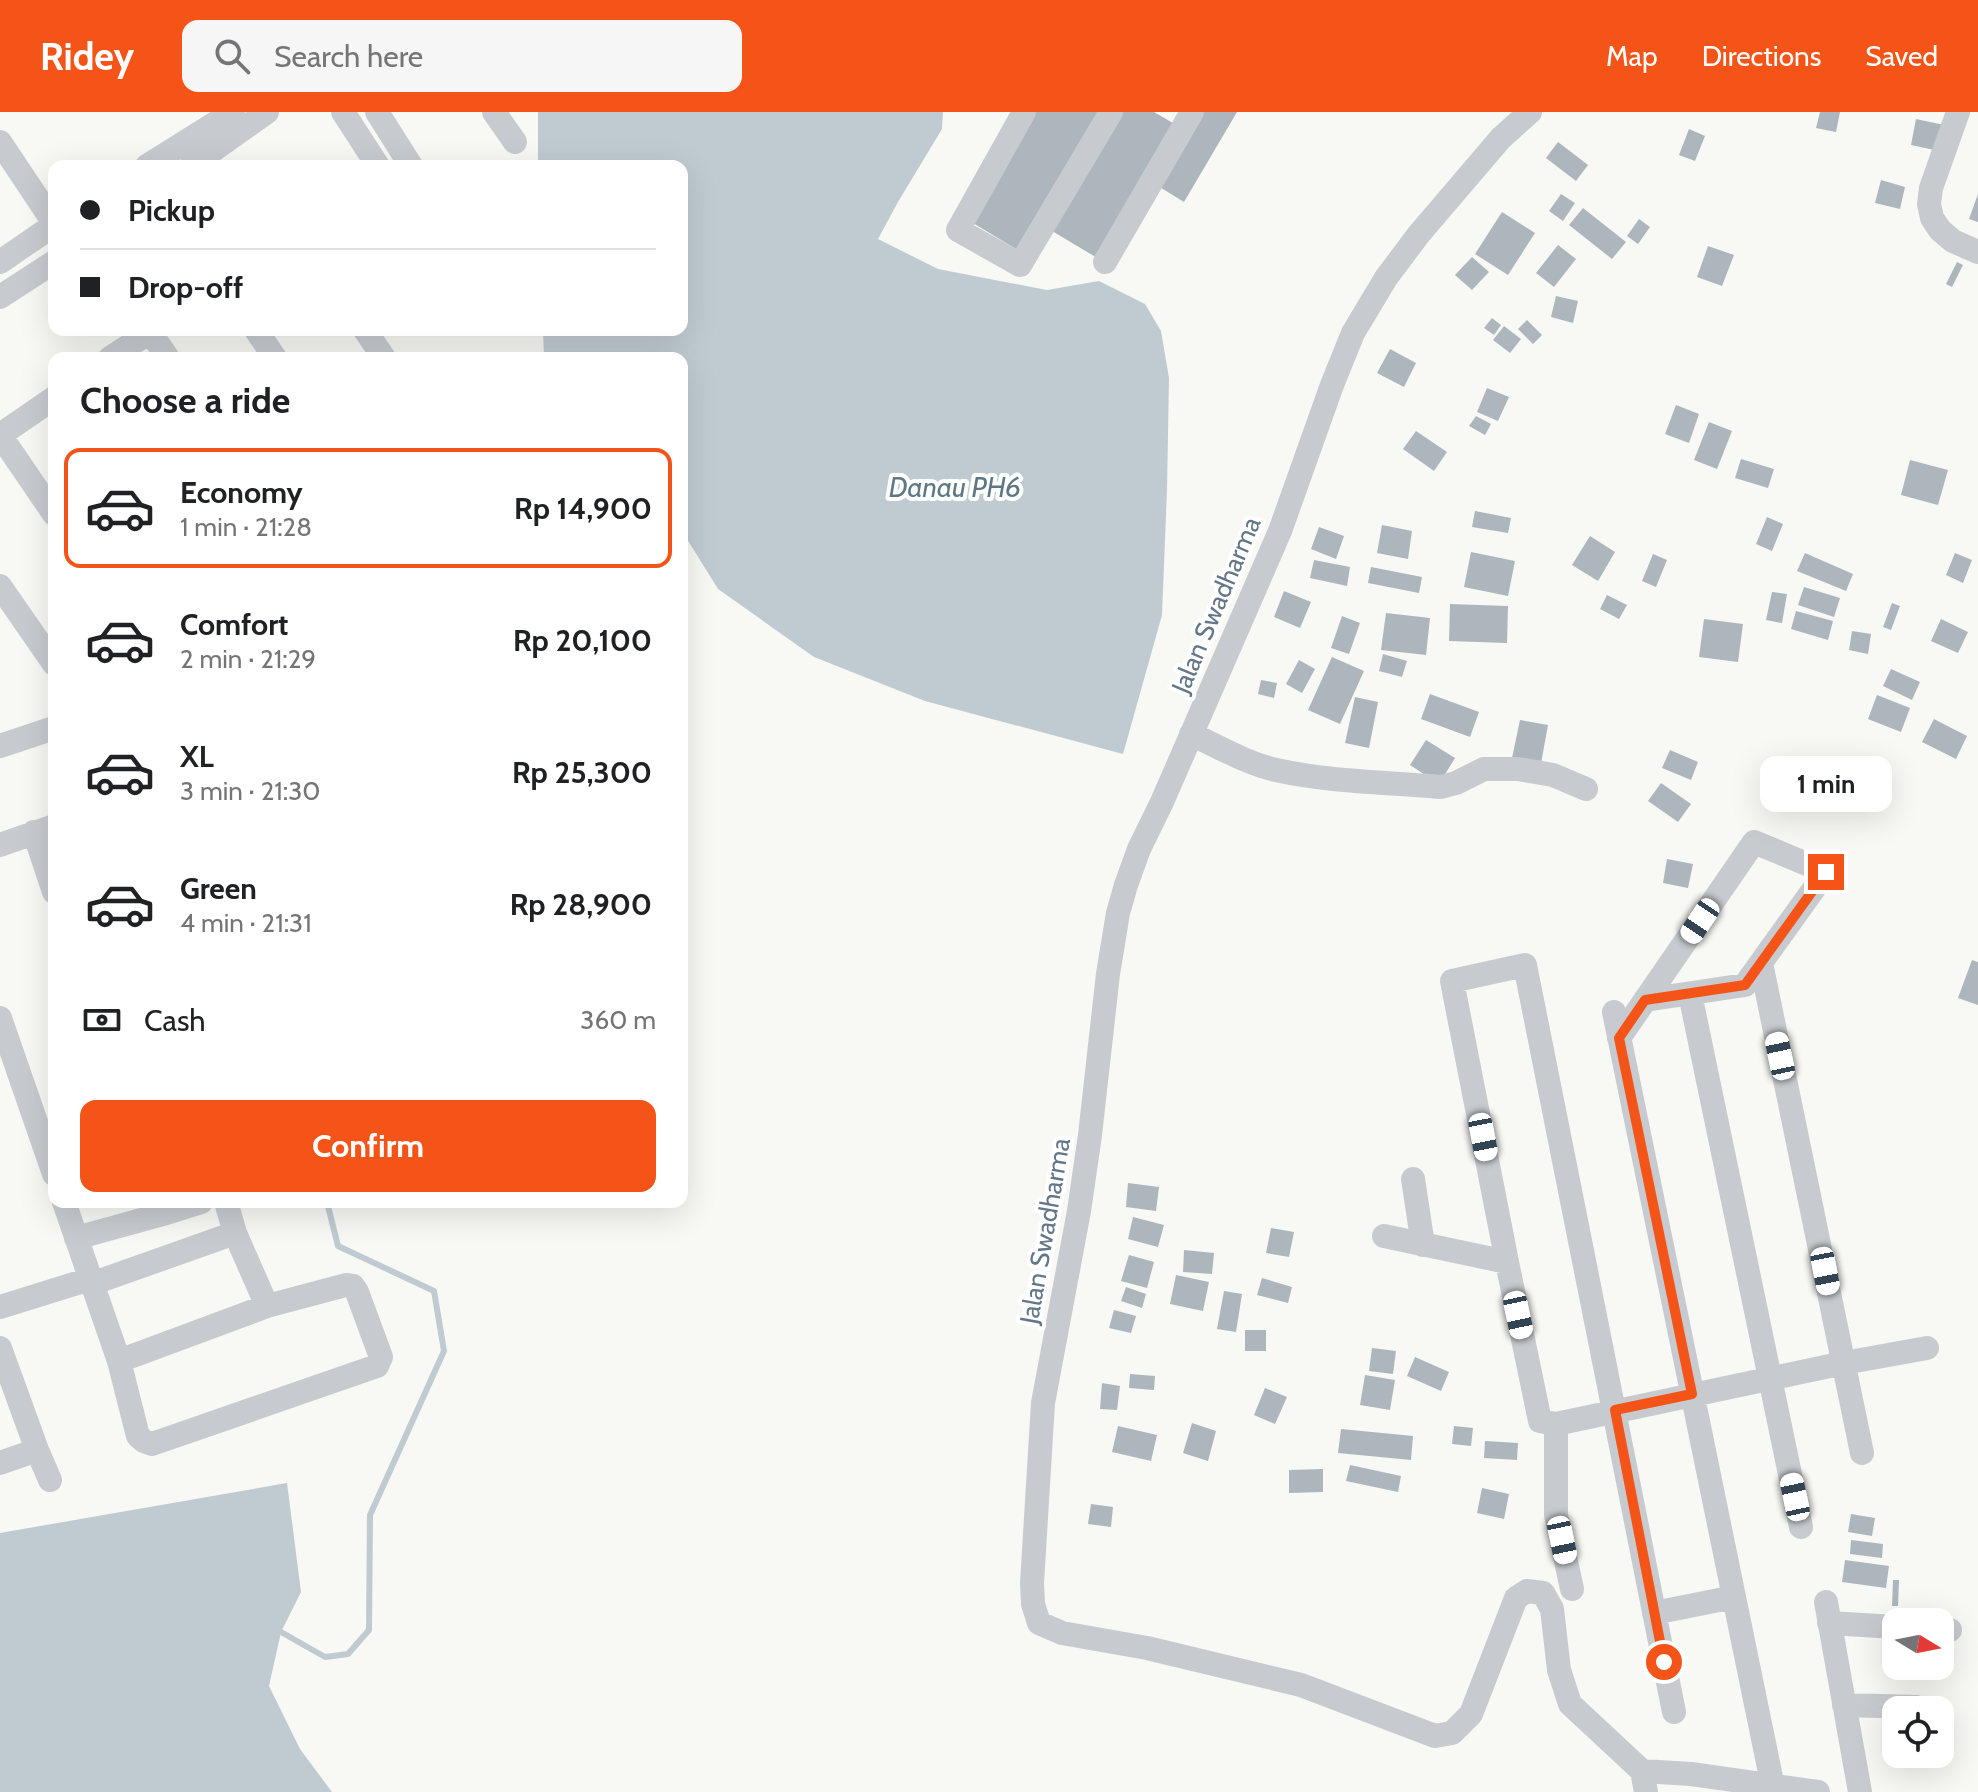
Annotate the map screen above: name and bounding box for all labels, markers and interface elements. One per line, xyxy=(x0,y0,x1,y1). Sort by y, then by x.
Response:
search box xyxy=(182,20,742,92)
text: Ridey xyxy=(40,33,134,80)
icon: search xyxy=(210,34,254,78)
text: Search here xyxy=(274,38,423,75)
text: Map xyxy=(1606,39,1658,73)
text: Directions xyxy=(1702,39,1821,73)
text: Saved xyxy=(1865,39,1938,73)
text: Pickup xyxy=(128,192,215,229)
text: Drop-off xyxy=(128,269,243,306)
text: Choose a ride xyxy=(80,378,290,422)
water label: Danau PH6 xyxy=(889,470,1021,504)
icon: car xyxy=(84,472,156,544)
text: Economy xyxy=(180,474,303,511)
text: Rp 14,900 xyxy=(514,490,652,527)
text: 1 min · 21:28 xyxy=(180,511,312,543)
street label: Jalan Swadharma xyxy=(1164,512,1268,699)
icon: car xyxy=(84,604,156,676)
text: Comfort xyxy=(180,606,288,643)
text: Rp 20,100 xyxy=(513,622,652,659)
text: 2 min · 21:29 xyxy=(180,643,316,675)
icon: car xyxy=(84,736,156,808)
text: XL xyxy=(180,738,214,775)
text: Rp 25,300 xyxy=(512,754,652,791)
callout: 1 min xyxy=(1760,756,1892,812)
text: 1 min xyxy=(1797,768,1855,800)
text: 3 min · 21:30 xyxy=(180,775,320,807)
route end xyxy=(1808,854,1844,890)
icon: car xyxy=(84,868,156,940)
text: Green xyxy=(180,870,257,907)
text: Rp 28,900 xyxy=(510,886,652,923)
car xyxy=(1677,894,1723,948)
text: 4 min · 21:31 xyxy=(180,907,312,939)
icon: cash xyxy=(80,998,124,1042)
text: Cash xyxy=(144,1002,206,1039)
text: 360 m xyxy=(580,1004,656,1036)
car xyxy=(1763,1030,1797,1082)
button: Confirm xyxy=(80,1100,656,1192)
car xyxy=(1467,1111,1499,1163)
street label: Jalan Swadharma xyxy=(1013,1135,1077,1328)
car xyxy=(1809,1245,1841,1297)
car xyxy=(1501,1289,1535,1341)
car xyxy=(1778,1471,1812,1523)
car xyxy=(1545,1514,1579,1566)
north arrow xyxy=(1882,1608,1954,1680)
map controls xyxy=(1882,1608,1954,1768)
route start xyxy=(1646,1644,1682,1680)
button: locate xyxy=(1882,1696,1954,1768)

